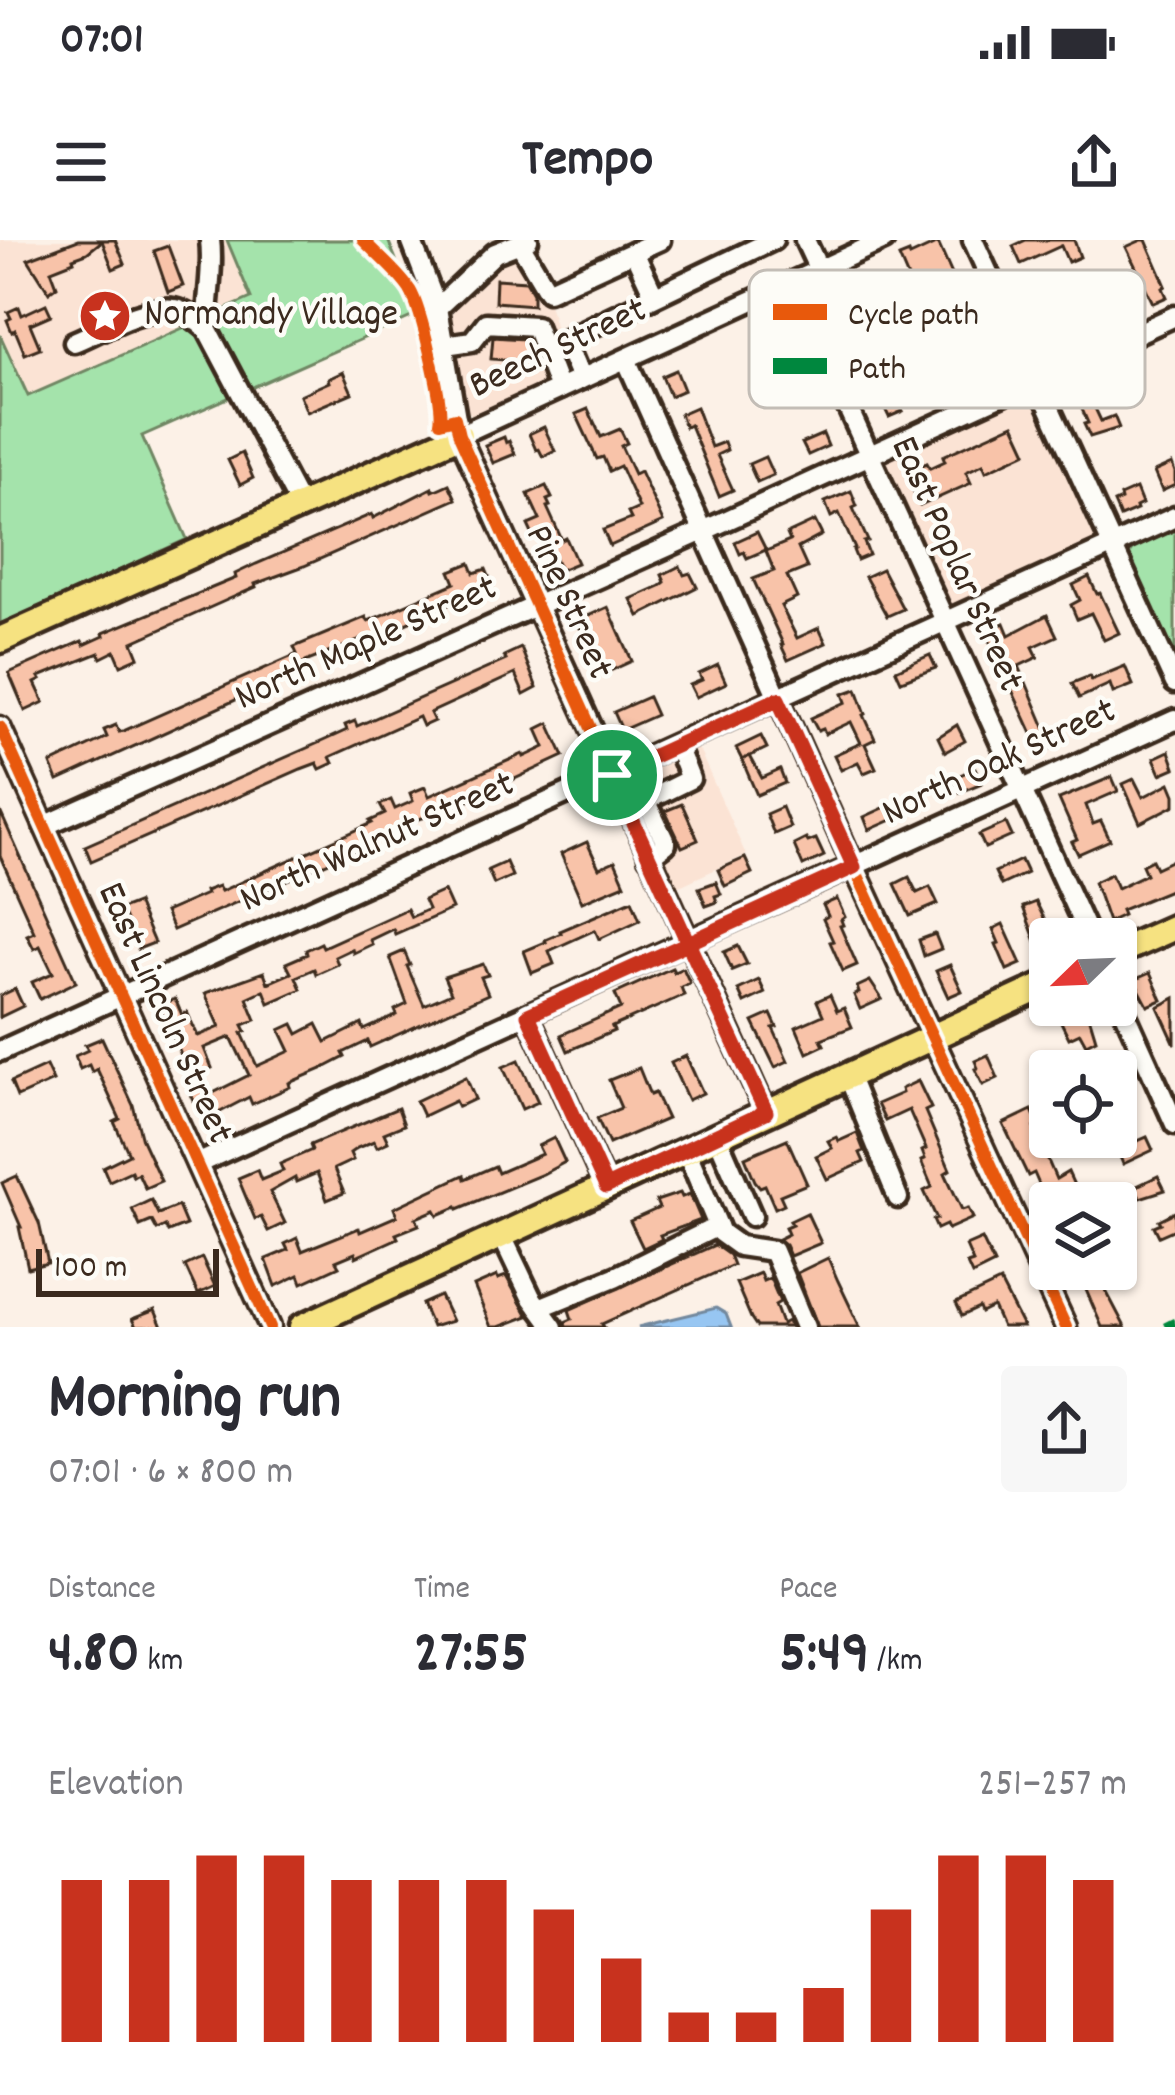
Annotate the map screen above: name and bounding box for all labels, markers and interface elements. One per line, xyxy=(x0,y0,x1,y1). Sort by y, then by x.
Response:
text: 07:01 xyxy=(60,10,144,74)
text: Tempo xyxy=(522,124,653,201)
icon: menu xyxy=(48,129,114,195)
icon: share xyxy=(1061,129,1127,195)
legend xyxy=(749,270,1145,408)
street label: Beech Street xyxy=(461,285,657,415)
place icon: Normandy Village xyxy=(77,288,133,344)
place label: Normandy Village xyxy=(144,289,398,344)
text: Cycle path xyxy=(848,294,979,341)
text: Path xyxy=(848,348,906,395)
street label: East Poplar Street xyxy=(874,428,1036,702)
street label: Pine Street xyxy=(509,517,625,689)
street label: North Maple Street xyxy=(227,563,507,727)
street label: North Oak Street xyxy=(874,686,1126,842)
pin xyxy=(561,724,663,826)
icon: arrive xyxy=(579,742,645,808)
street label: North Walnut Street xyxy=(232,759,524,929)
street label: East Lincoln Street xyxy=(81,875,245,1153)
north arrow xyxy=(1029,918,1137,1026)
map controls xyxy=(1029,918,1137,1290)
button: locate xyxy=(1029,1050,1137,1158)
button: layers xyxy=(1029,1182,1137,1290)
scale bar xyxy=(36,1243,219,1296)
text: 100 m xyxy=(54,1246,127,1293)
text: Morning run xyxy=(48,1355,341,1449)
button: share xyxy=(1001,1366,1127,1492)
text: 07:01 · 6 × 800 m xyxy=(48,1447,293,1502)
text: Distance xyxy=(48,1567,156,1614)
text: Time xyxy=(414,1567,470,1614)
text: Pace xyxy=(779,1567,838,1614)
text: 4.80 xyxy=(48,1614,140,1700)
text: 27:55 xyxy=(414,1614,528,1700)
text: 5:49 xyxy=(779,1614,869,1700)
text: km xyxy=(140,1639,183,1686)
text: /km xyxy=(869,1639,923,1686)
text: Elevation xyxy=(48,1759,184,1814)
text: 251–257 m xyxy=(978,1759,1127,1814)

